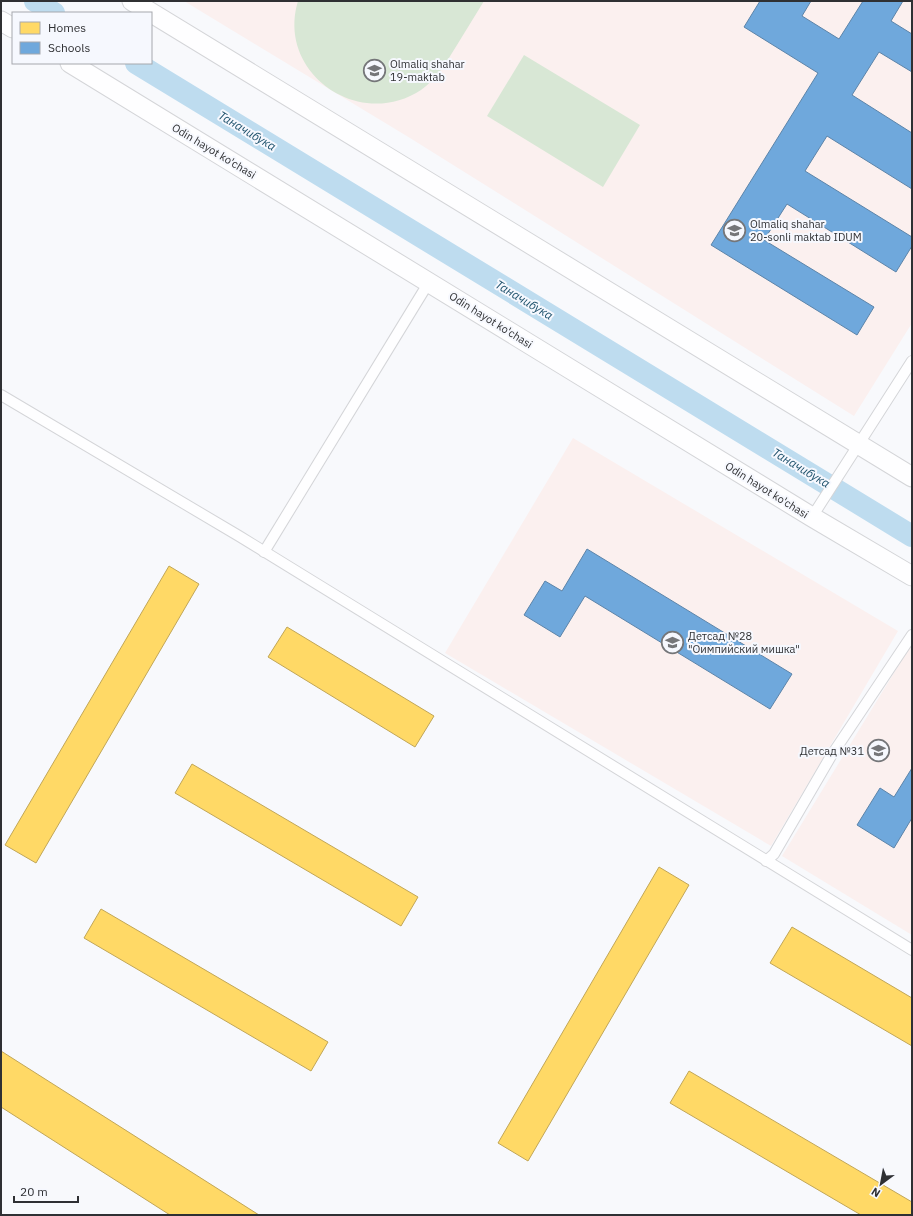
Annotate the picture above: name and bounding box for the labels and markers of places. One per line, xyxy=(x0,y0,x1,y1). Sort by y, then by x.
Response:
school or university icon: Olmaliq shahar 19-maktab xyxy=(362,57,388,83)
place label: Olmaliq shahar 19-maktab xyxy=(390,57,465,84)
school or university icon: Olmaliq shahar 20-sonli maktab IDUM xyxy=(722,217,748,243)
place label: Olmaliq shahar 20-sonli maktab IDUM xyxy=(750,217,862,244)
school or university icon: Детсад №28 "Оимпийский мишка" xyxy=(659,629,685,655)
place label: Детсад №28 "Оимпийский мишка" xyxy=(688,629,800,656)
school or university icon: Детсад №31 xyxy=(866,738,892,764)
place label: Детсад №31 xyxy=(800,744,864,758)

